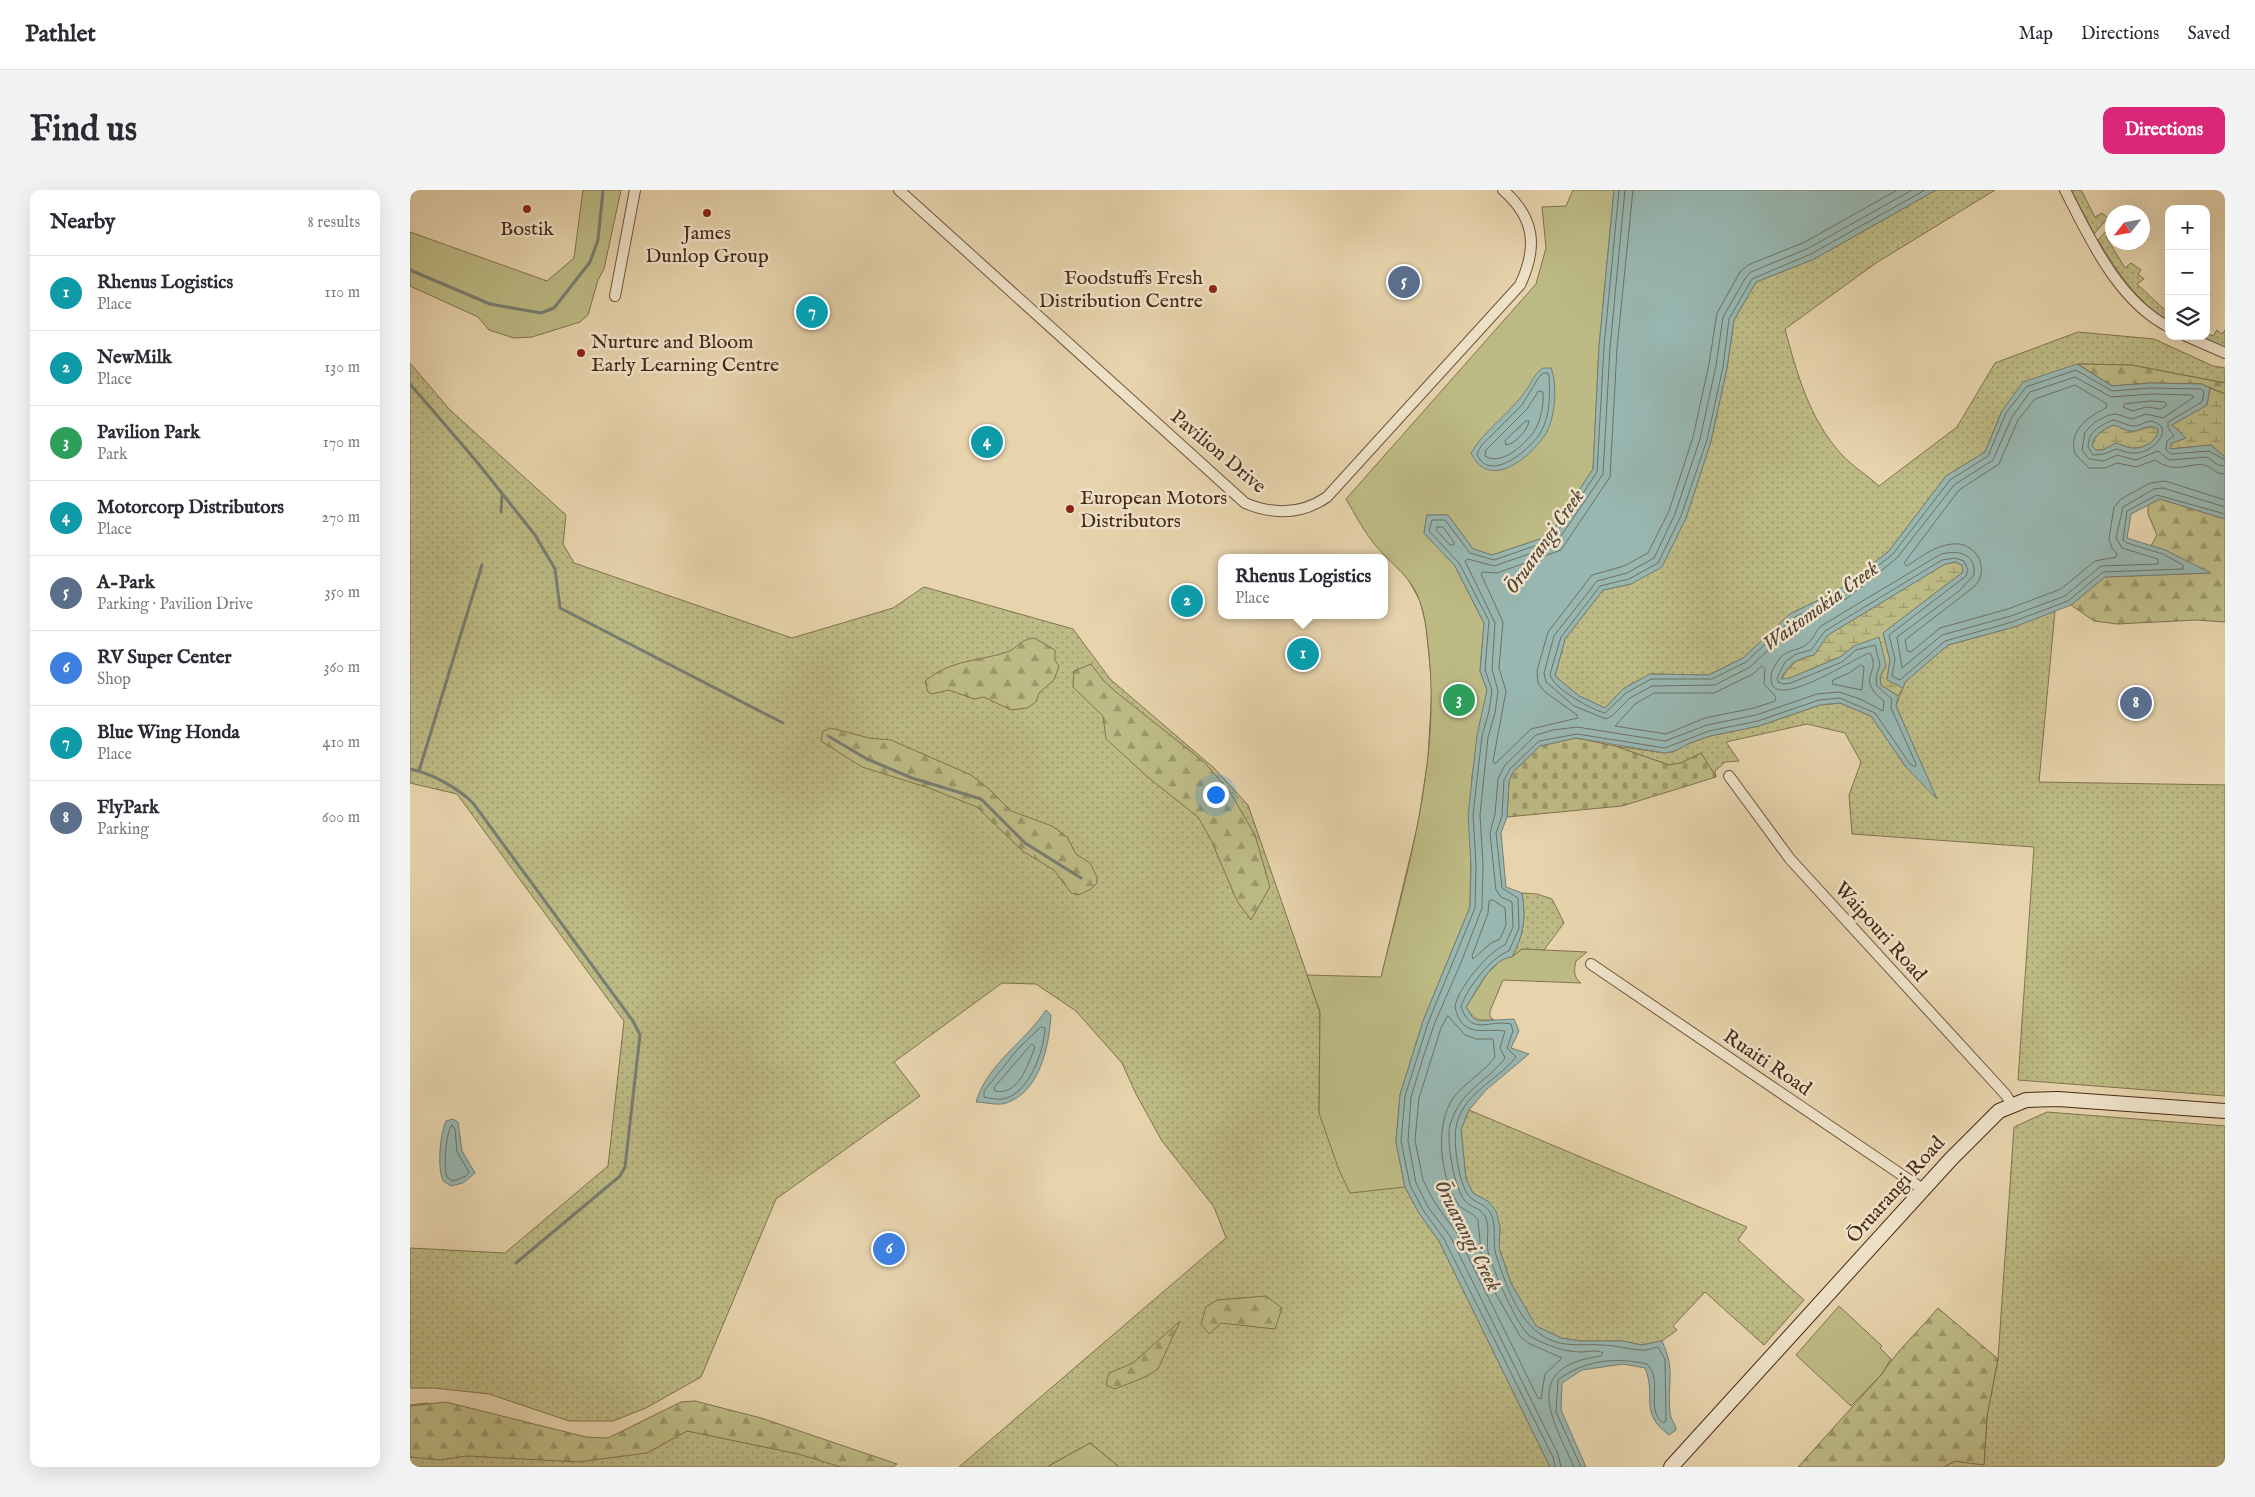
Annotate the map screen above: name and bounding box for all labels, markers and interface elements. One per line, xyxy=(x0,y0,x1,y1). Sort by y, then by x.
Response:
text: Pathlet xyxy=(25,19,96,50)
text: Map xyxy=(2019,23,2053,46)
text: Directions xyxy=(2081,23,2159,46)
text: Saved xyxy=(2187,23,2230,46)
button: Directions xyxy=(2103,107,2225,154)
text: Find us xyxy=(30,108,137,153)
marker: Bostik xyxy=(521,203,533,215)
north arrow xyxy=(2105,205,2150,250)
map controls xyxy=(2165,205,2210,340)
button: + xyxy=(2165,205,2210,250)
marker: James Dunlop Group xyxy=(701,207,713,219)
text: Nearby xyxy=(50,209,115,236)
text: 8 results xyxy=(308,213,360,233)
place label: Bostik xyxy=(500,217,554,242)
place label: James Dunlop Group xyxy=(645,221,769,269)
button: − xyxy=(2165,250,2210,295)
pin: 5 xyxy=(1388,263,1420,301)
place label: Foodstuffs Fresh Distribution Centre xyxy=(1039,266,1203,314)
text: Rhenus Logistics xyxy=(97,271,233,295)
text: 1 xyxy=(63,283,69,303)
text: 110 m xyxy=(324,283,360,303)
marker: Foodstuffs Fresh Distribution Centre xyxy=(1207,283,1219,295)
pin: 7 xyxy=(796,293,828,331)
text: Place xyxy=(97,295,132,315)
button: layers xyxy=(2165,295,2210,340)
place label: Nurture and Bloom Early Learning Centre xyxy=(591,330,779,378)
text: NewMilk xyxy=(97,346,172,370)
marker: Nurture and Bloom Early Learning Centre xyxy=(575,347,587,359)
text: 2 xyxy=(62,358,70,378)
text: 130 m xyxy=(324,358,360,378)
text: Place xyxy=(97,370,132,390)
street label: Pavilion Drive xyxy=(1165,405,1271,499)
text: Pavilion Park xyxy=(97,421,200,445)
pin: 4 xyxy=(971,423,1003,461)
text: 3 xyxy=(63,433,69,453)
text: 170 m xyxy=(323,433,360,453)
text: Park xyxy=(97,445,127,465)
water label: Ōruarangi Creek xyxy=(1499,484,1592,600)
place label: European Motors Distributors xyxy=(1080,486,1227,534)
text: Motorcorp Distributors xyxy=(97,496,284,520)
marker: European Motors Distributors xyxy=(1064,503,1076,515)
text: 4 xyxy=(62,508,70,528)
text: 270 m xyxy=(321,508,360,528)
text: Place xyxy=(97,520,132,540)
popup xyxy=(1218,554,1388,619)
water label: Waitomokia Creek xyxy=(1757,555,1885,658)
text: Rhenus Logistics xyxy=(1235,565,1371,589)
text: A-Park xyxy=(97,571,155,595)
pin: 2 xyxy=(1171,582,1203,620)
text: 5 xyxy=(63,583,69,603)
text: 350 m xyxy=(325,583,360,603)
text: Place xyxy=(1235,589,1270,609)
text: Parking · Pavilion Drive xyxy=(97,595,253,615)
pin: 1 xyxy=(1287,635,1319,673)
text: RV Super Center xyxy=(97,646,232,670)
text: 6 xyxy=(63,658,69,678)
text: 360 m xyxy=(324,658,360,678)
text: Shop xyxy=(97,670,131,690)
pin: 3 xyxy=(1443,681,1475,719)
pin: 8 xyxy=(2120,684,2152,722)
text: Blue Wing Honda xyxy=(97,721,240,745)
text: 7 xyxy=(62,733,70,753)
text: 410 m xyxy=(323,733,360,753)
text: Place xyxy=(97,745,132,765)
your location xyxy=(1203,782,1229,808)
text: FlyPark xyxy=(97,796,159,820)
text: 8 xyxy=(63,808,69,828)
text: 600 m xyxy=(322,808,360,828)
text: Parking xyxy=(97,820,149,840)
street label: Waipouri Road xyxy=(1829,877,1932,987)
street label: Ruaiti Road xyxy=(1718,1024,1816,1102)
street label: Ōruarangi Road xyxy=(1841,1131,1951,1249)
water label: Ōruarangi Creek xyxy=(1427,1175,1507,1297)
pin: 6 xyxy=(873,1230,905,1268)

